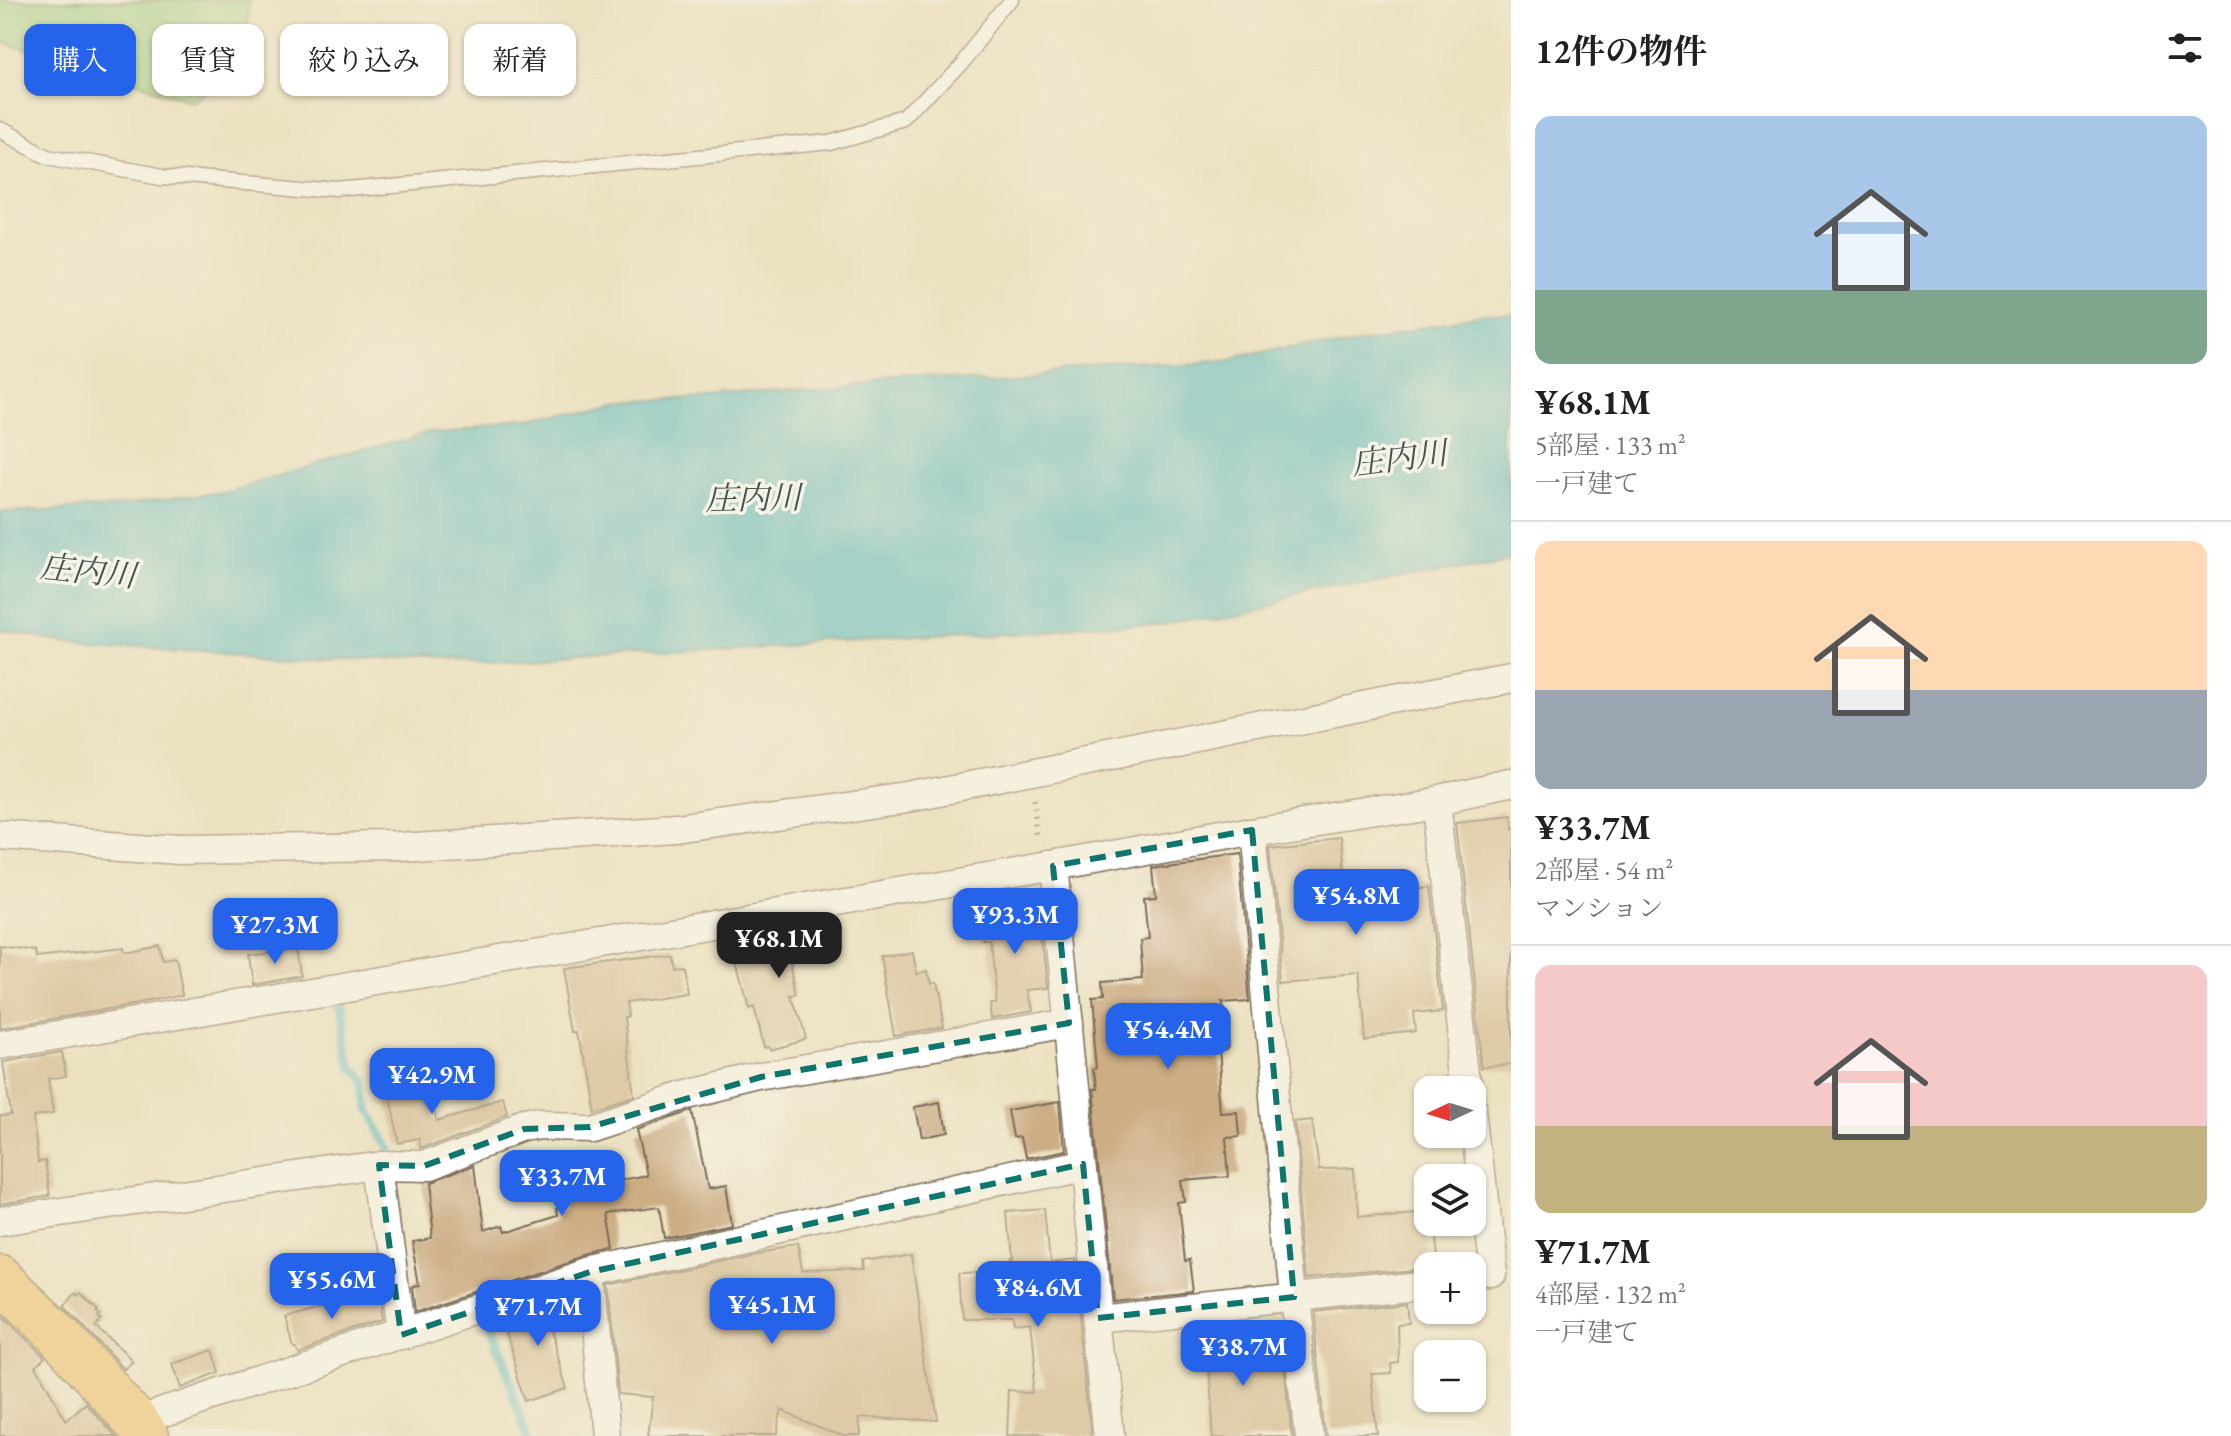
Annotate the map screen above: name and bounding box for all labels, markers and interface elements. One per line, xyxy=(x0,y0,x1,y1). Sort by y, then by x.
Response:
chip: 購入 xyxy=(24,24,136,96)
chip: 賃貸 xyxy=(152,24,264,96)
chip: 絞り込み xyxy=(280,24,448,96)
chip: 新着 xyxy=(464,24,576,96)
icon: filters xyxy=(2163,26,2207,70)
text: 12件の物件 xyxy=(1535,29,1707,73)
icon: home xyxy=(1799,168,1943,312)
text: ¥68.1M xyxy=(1535,380,1651,424)
text: 5部屋 · 133 m² xyxy=(1535,428,1686,462)
water label: 庄内川 xyxy=(1349,431,1452,485)
text: 一戸建て xyxy=(1535,466,1639,500)
water label: 庄内川 xyxy=(705,476,804,520)
water label: 庄内川 xyxy=(38,545,141,597)
icon: home xyxy=(1799,593,1943,737)
text: ¥33.7M xyxy=(1535,805,1651,849)
text: 2部屋 · 54 m² xyxy=(1535,853,1673,887)
pin: ¥54.8M xyxy=(1291,869,1421,937)
text: ¥54.8M xyxy=(1312,878,1400,912)
pin: ¥93.3M xyxy=(950,888,1080,956)
text: マンション xyxy=(1535,891,1664,925)
text: ¥93.3M xyxy=(971,897,1059,931)
pin: ¥27.3M xyxy=(210,898,340,966)
text: ¥27.3M xyxy=(231,907,319,941)
pin: ¥68.1M xyxy=(714,912,844,980)
text: ¥68.1M xyxy=(735,921,823,955)
pin: ¥54.4M xyxy=(1103,1003,1233,1071)
text: ¥54.4M xyxy=(1124,1012,1212,1046)
icon: home xyxy=(1799,1017,1943,1161)
pin: ¥42.9M xyxy=(367,1048,497,1116)
text: ¥42.9M xyxy=(388,1057,476,1091)
north arrow xyxy=(1414,1076,1486,1148)
map controls xyxy=(1414,1076,1486,1412)
pin: ¥33.7M xyxy=(497,1150,627,1218)
text: ¥33.7M xyxy=(518,1159,606,1193)
button: layers xyxy=(1414,1164,1486,1236)
text: ¥71.7M xyxy=(1535,1229,1651,1273)
button: + xyxy=(1414,1252,1486,1324)
pin: ¥55.6M xyxy=(267,1253,397,1321)
pin: ¥84.6M xyxy=(973,1261,1103,1329)
text: ¥55.6M xyxy=(288,1262,376,1296)
text: ¥84.6M xyxy=(994,1270,1082,1304)
text: 4部屋 · 132 m² xyxy=(1535,1277,1686,1311)
pin: ¥45.1M xyxy=(707,1278,837,1346)
pin: ¥71.7M xyxy=(473,1280,603,1348)
text: ¥45.1M xyxy=(728,1287,816,1321)
text: ¥71.7M xyxy=(494,1289,582,1323)
text: 一戸建て xyxy=(1535,1315,1639,1349)
pin: ¥38.7M xyxy=(1178,1320,1308,1388)
text: ¥38.7M xyxy=(1199,1329,1287,1363)
button: − xyxy=(1414,1340,1486,1412)

